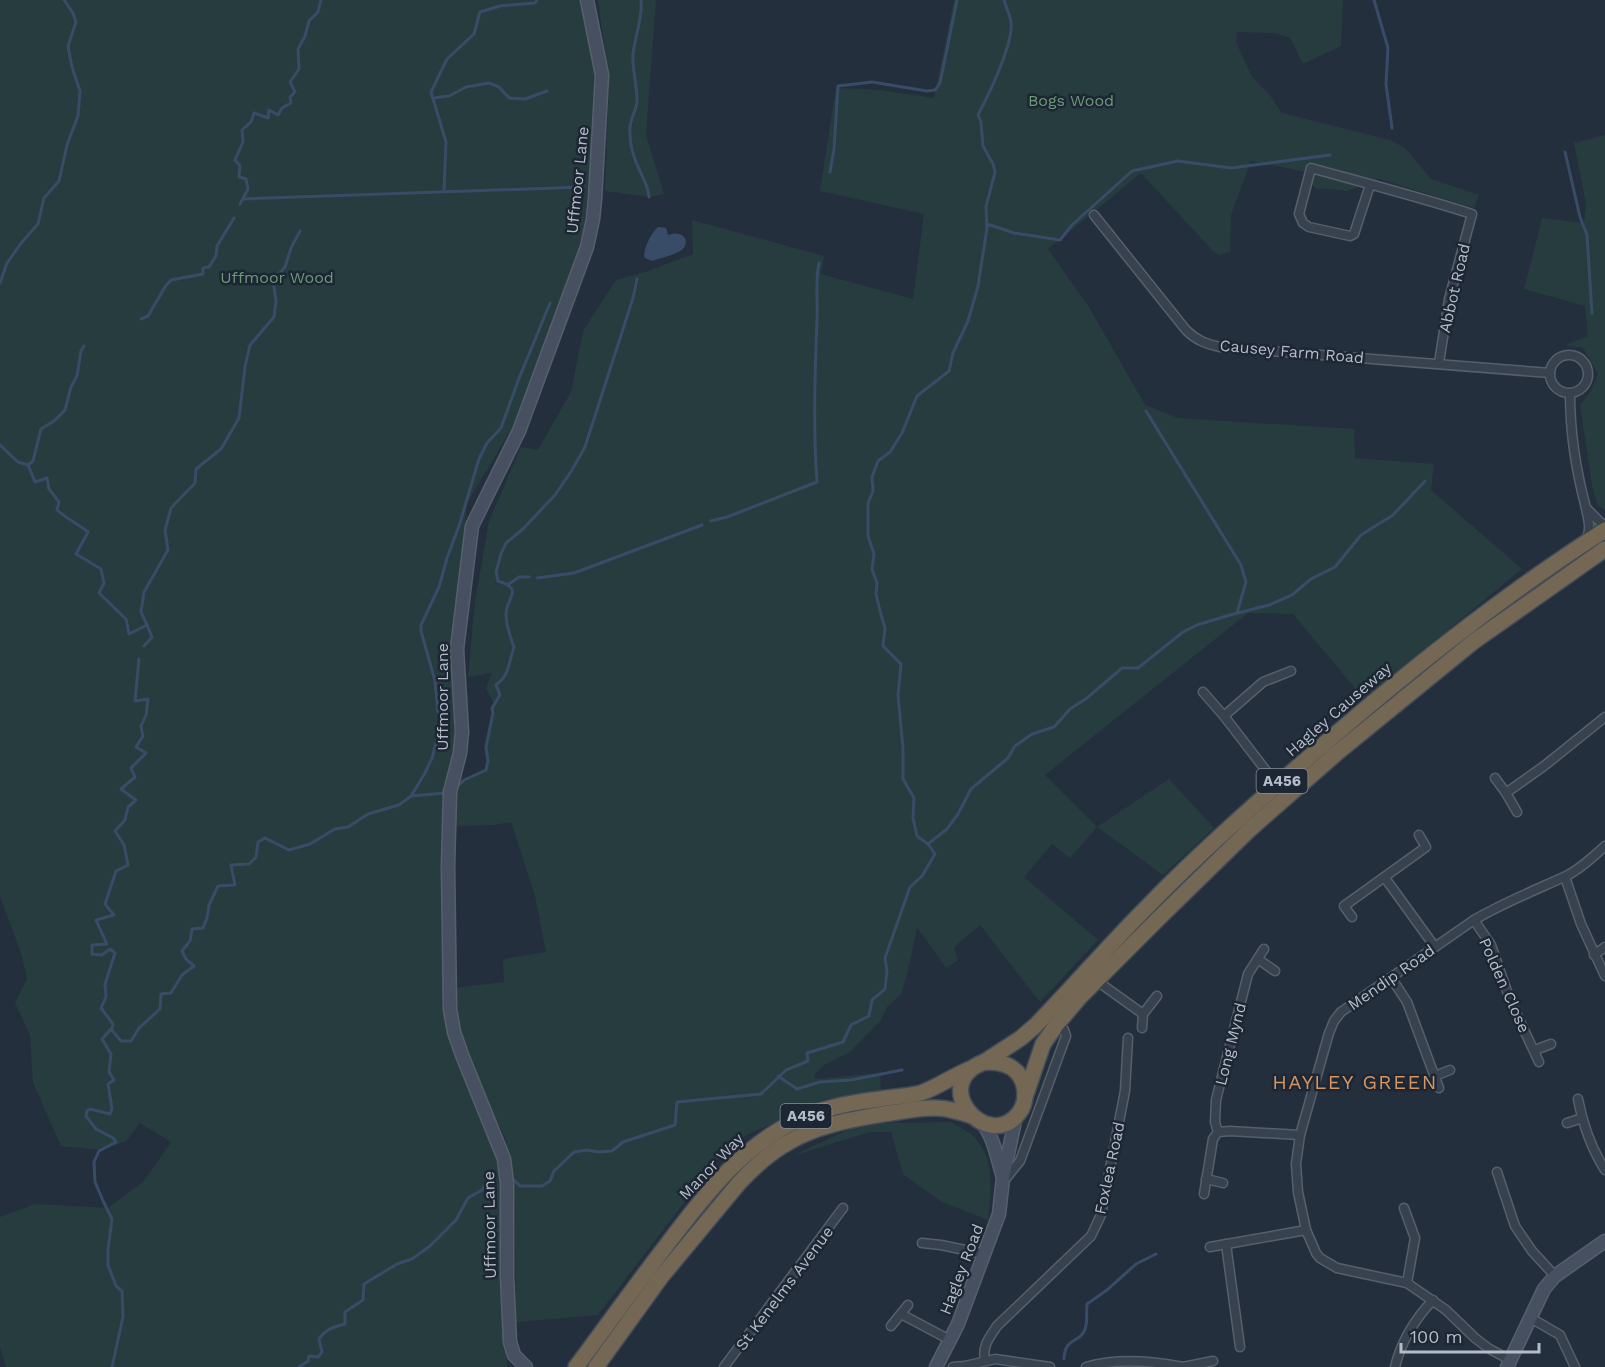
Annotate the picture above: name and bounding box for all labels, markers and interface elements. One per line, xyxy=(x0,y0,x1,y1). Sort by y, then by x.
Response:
park label: Bogs Wood xyxy=(1028,91,1114,110)
street label: Uffmoor Lane xyxy=(562,125,593,235)
street label: Abbot Road xyxy=(1435,241,1474,335)
park label: Uffmoor Wood xyxy=(220,268,334,287)
street label: Causey Farm Road xyxy=(1219,336,1365,367)
street label: Uffmoor Lane xyxy=(433,643,452,751)
street label: Hagley Causeway xyxy=(1282,658,1396,760)
road number: A456 xyxy=(1256,769,1308,793)
street label: Polden Close xyxy=(1475,935,1534,1036)
street label: Mendip Road xyxy=(1344,941,1438,1014)
street label: Long Mynd xyxy=(1211,1001,1250,1087)
district label: HAYLEY GREEN xyxy=(1272,1070,1438,1094)
road number: A456 xyxy=(780,1104,832,1128)
street label: Foxlea Road xyxy=(1090,1120,1129,1216)
street label: Manor Way xyxy=(675,1129,748,1204)
street label: Uffmoor Lane xyxy=(479,1171,500,1279)
street label: Hagley Road xyxy=(936,1221,987,1317)
street label: St Kenelms Avenue xyxy=(731,1222,837,1354)
scale bar xyxy=(1401,1316,1539,1354)
text: 100 m xyxy=(1410,1326,1463,1347)

